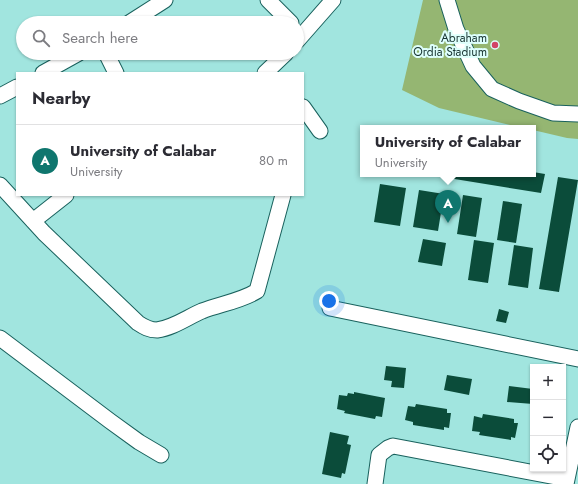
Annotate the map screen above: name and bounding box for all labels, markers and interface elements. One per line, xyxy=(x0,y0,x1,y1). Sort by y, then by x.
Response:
search box xyxy=(16,16,304,60)
icon: search xyxy=(30,27,52,49)
text: Search here xyxy=(62,27,138,49)
place label: Abraham Ordia Stadium xyxy=(413,29,487,61)
marker: Abraham Ordia Stadium xyxy=(490,40,500,50)
text: Nearby xyxy=(32,86,90,110)
popup xyxy=(360,125,536,177)
text: University of Calabar xyxy=(375,131,521,153)
text: University of Calabar xyxy=(70,140,217,162)
text: A xyxy=(40,151,50,170)
text: 80 m xyxy=(259,151,288,170)
text: University xyxy=(375,153,427,172)
text: University xyxy=(70,162,122,181)
pin: A xyxy=(435,190,461,223)
your location xyxy=(319,291,339,311)
map controls xyxy=(530,364,566,472)
button: + xyxy=(530,364,566,400)
button: − xyxy=(530,400,566,436)
button: locate xyxy=(530,436,566,472)

